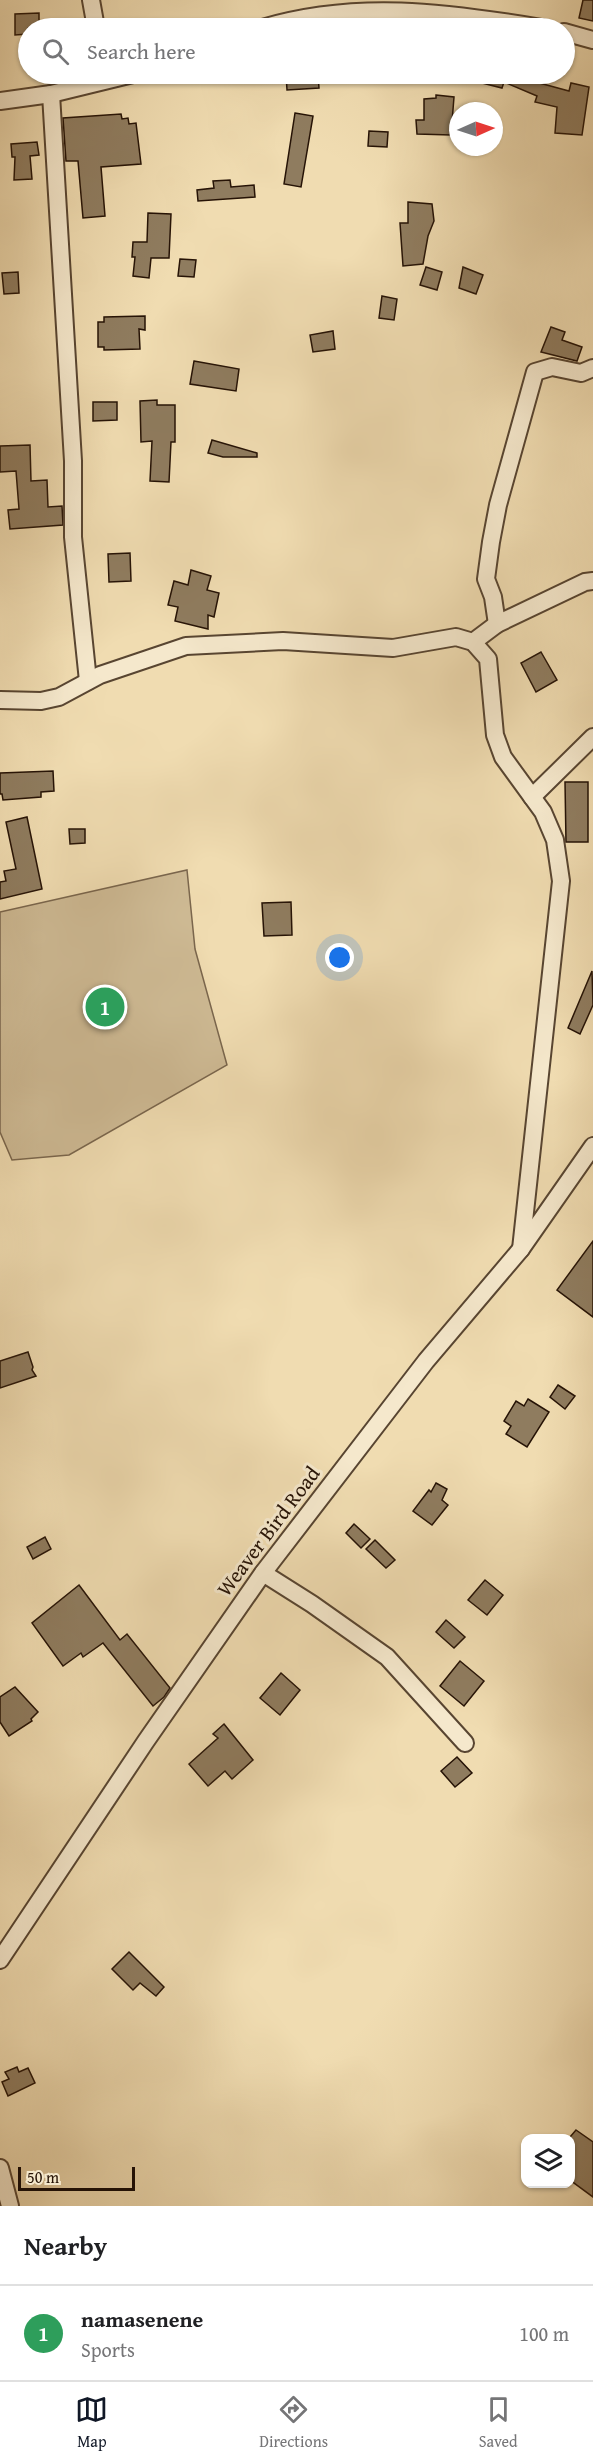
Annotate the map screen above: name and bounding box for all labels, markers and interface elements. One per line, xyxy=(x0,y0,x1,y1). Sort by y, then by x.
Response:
search box xyxy=(18,18,575,84)
icon: search xyxy=(39,35,72,68)
text: Search here xyxy=(87,35,196,67)
north arrow xyxy=(449,102,503,156)
your location xyxy=(325,943,354,972)
pin: 1 xyxy=(86,984,124,1030)
street label: Weaver Bird Road xyxy=(209,1459,328,1602)
map controls xyxy=(521,2134,575,2188)
button: layers xyxy=(521,2134,575,2188)
scale bar xyxy=(18,2164,135,2192)
text: 50 m xyxy=(27,2165,59,2189)
text: Nearby xyxy=(24,2226,107,2265)
text: namasenene xyxy=(81,2303,203,2335)
text: 1 xyxy=(38,2319,49,2348)
text: 100 m xyxy=(519,2319,569,2348)
text: Sports xyxy=(81,2335,135,2364)
tab: Map xyxy=(75,2393,108,2453)
tab: Directions xyxy=(259,2393,328,2453)
tab: Saved xyxy=(479,2393,518,2453)

